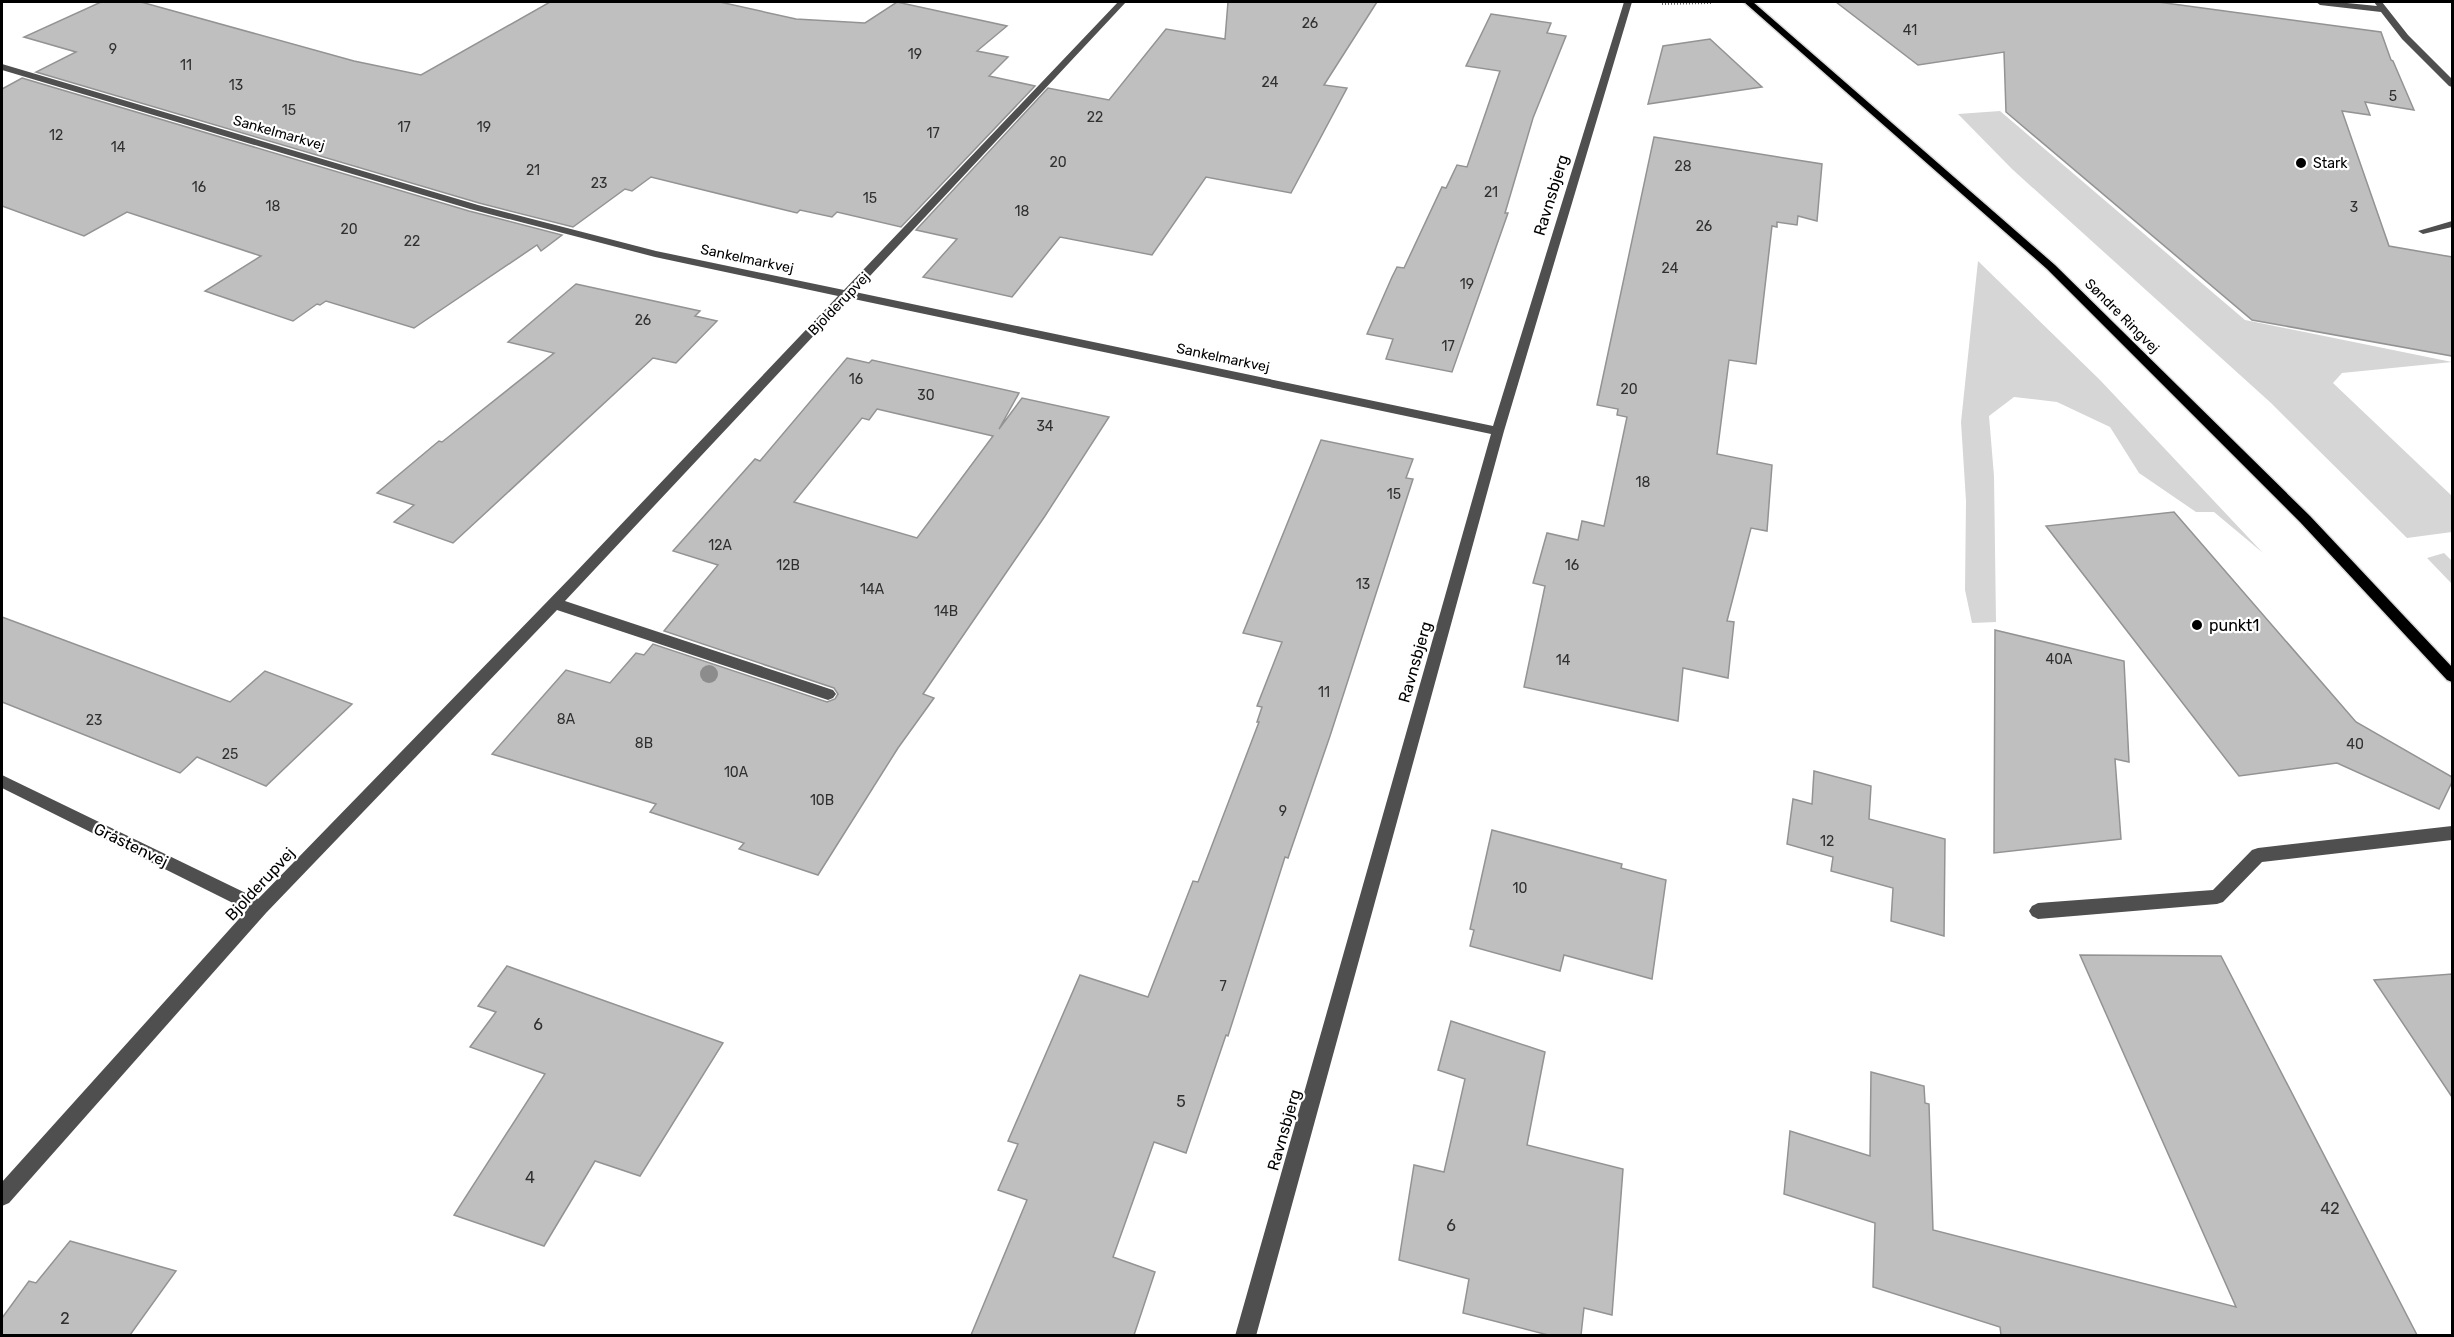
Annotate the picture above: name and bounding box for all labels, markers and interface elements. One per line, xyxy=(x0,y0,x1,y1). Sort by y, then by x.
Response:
house number: 26 xyxy=(1302,15,1318,32)
house number: 41 xyxy=(1903,22,1917,39)
house number: 9 xyxy=(109,41,117,58)
house number: 19 xyxy=(908,46,922,63)
house number: 11 xyxy=(180,57,192,74)
house number: 24 xyxy=(1262,74,1279,91)
house number: 13 xyxy=(229,77,243,94)
house number: 5 xyxy=(2389,88,2397,105)
house number: 15 xyxy=(282,102,296,119)
house number: 22 xyxy=(1087,109,1103,126)
street label: Sankelmarkvej xyxy=(231,112,327,154)
house number: 17 xyxy=(397,119,411,136)
house number: 19 xyxy=(477,119,491,136)
house number: 17 xyxy=(926,125,940,142)
house number: 12 xyxy=(49,127,63,144)
house number: 14 xyxy=(111,139,126,156)
street label: Ravnsbjerg xyxy=(1530,152,1572,238)
house number: 20 xyxy=(1049,154,1067,171)
place label: Stark xyxy=(2313,155,2348,172)
marker: Stark xyxy=(2294,156,2308,170)
house number: 28 xyxy=(1674,158,1692,175)
house number: 21 xyxy=(526,162,540,179)
house number: 23 xyxy=(591,175,607,192)
house number: 16 xyxy=(192,179,206,196)
house number: 21 xyxy=(1484,184,1498,201)
house number: 15 xyxy=(863,190,877,207)
house number: 18 xyxy=(266,198,281,215)
house number: 3 xyxy=(2350,199,2358,216)
house number: 18 xyxy=(1015,203,1030,220)
house number: 26 xyxy=(1696,218,1712,235)
house number: 20 xyxy=(340,221,358,238)
house number: 22 xyxy=(404,233,420,250)
street label: Sankelmarkvej xyxy=(699,241,795,277)
house number: 24 xyxy=(1662,260,1679,277)
street label: Bjolderupvej xyxy=(805,269,873,339)
street label: Søndre Ringvej xyxy=(2081,275,2163,357)
house number: 19 xyxy=(1460,276,1474,293)
house number: 26 xyxy=(635,312,651,329)
house number: 17 xyxy=(1441,338,1455,355)
street label: Sankelmarkvej xyxy=(1175,340,1271,376)
house number: 16 xyxy=(849,371,863,388)
house number: 20 xyxy=(1620,381,1638,398)
house number: 30 xyxy=(917,387,935,404)
house number: 34 xyxy=(1036,418,1054,435)
house number: 18 xyxy=(1636,474,1651,491)
house number: 15 xyxy=(1387,486,1401,503)
house number: 12A xyxy=(708,537,732,554)
house number: 12B xyxy=(776,557,800,574)
house number: 16 xyxy=(1565,557,1579,574)
house number: 13 xyxy=(1356,576,1370,593)
house number: 14A xyxy=(860,581,885,598)
house number: 14B xyxy=(934,603,958,620)
place label: punkt1 xyxy=(2209,616,2259,635)
marker: punkt1 xyxy=(2190,618,2204,632)
street label: Ravnsbjerg xyxy=(1394,619,1436,705)
house number: 40A xyxy=(2046,651,2073,668)
house number: 14 xyxy=(1556,652,1571,669)
house number: 11 xyxy=(1318,684,1330,701)
house number: 8A xyxy=(557,711,576,728)
house number: 23 xyxy=(86,712,102,729)
house number: 8B xyxy=(635,735,653,752)
house number: 40 xyxy=(2346,736,2364,753)
house number: 25 xyxy=(222,746,238,763)
house number: 10A xyxy=(724,764,749,781)
house number: 10B xyxy=(810,792,834,809)
house number: 9 xyxy=(1279,803,1287,820)
street label: Gråstenvej xyxy=(91,819,171,871)
house number: 12 xyxy=(1820,833,1834,850)
street label: Bjolderupvej xyxy=(221,844,299,924)
house number: 10 xyxy=(1513,880,1528,897)
house number: 7 xyxy=(1219,978,1227,995)
house number: 6 xyxy=(533,1015,543,1034)
street label: Ravnsbjerg xyxy=(1263,1087,1305,1173)
house number: 5 xyxy=(1176,1092,1186,1111)
house number: 4 xyxy=(525,1168,535,1187)
house number: 42 xyxy=(2320,1199,2340,1218)
house number: 6 xyxy=(1446,1216,1456,1235)
house number: 2 xyxy=(60,1309,70,1328)

